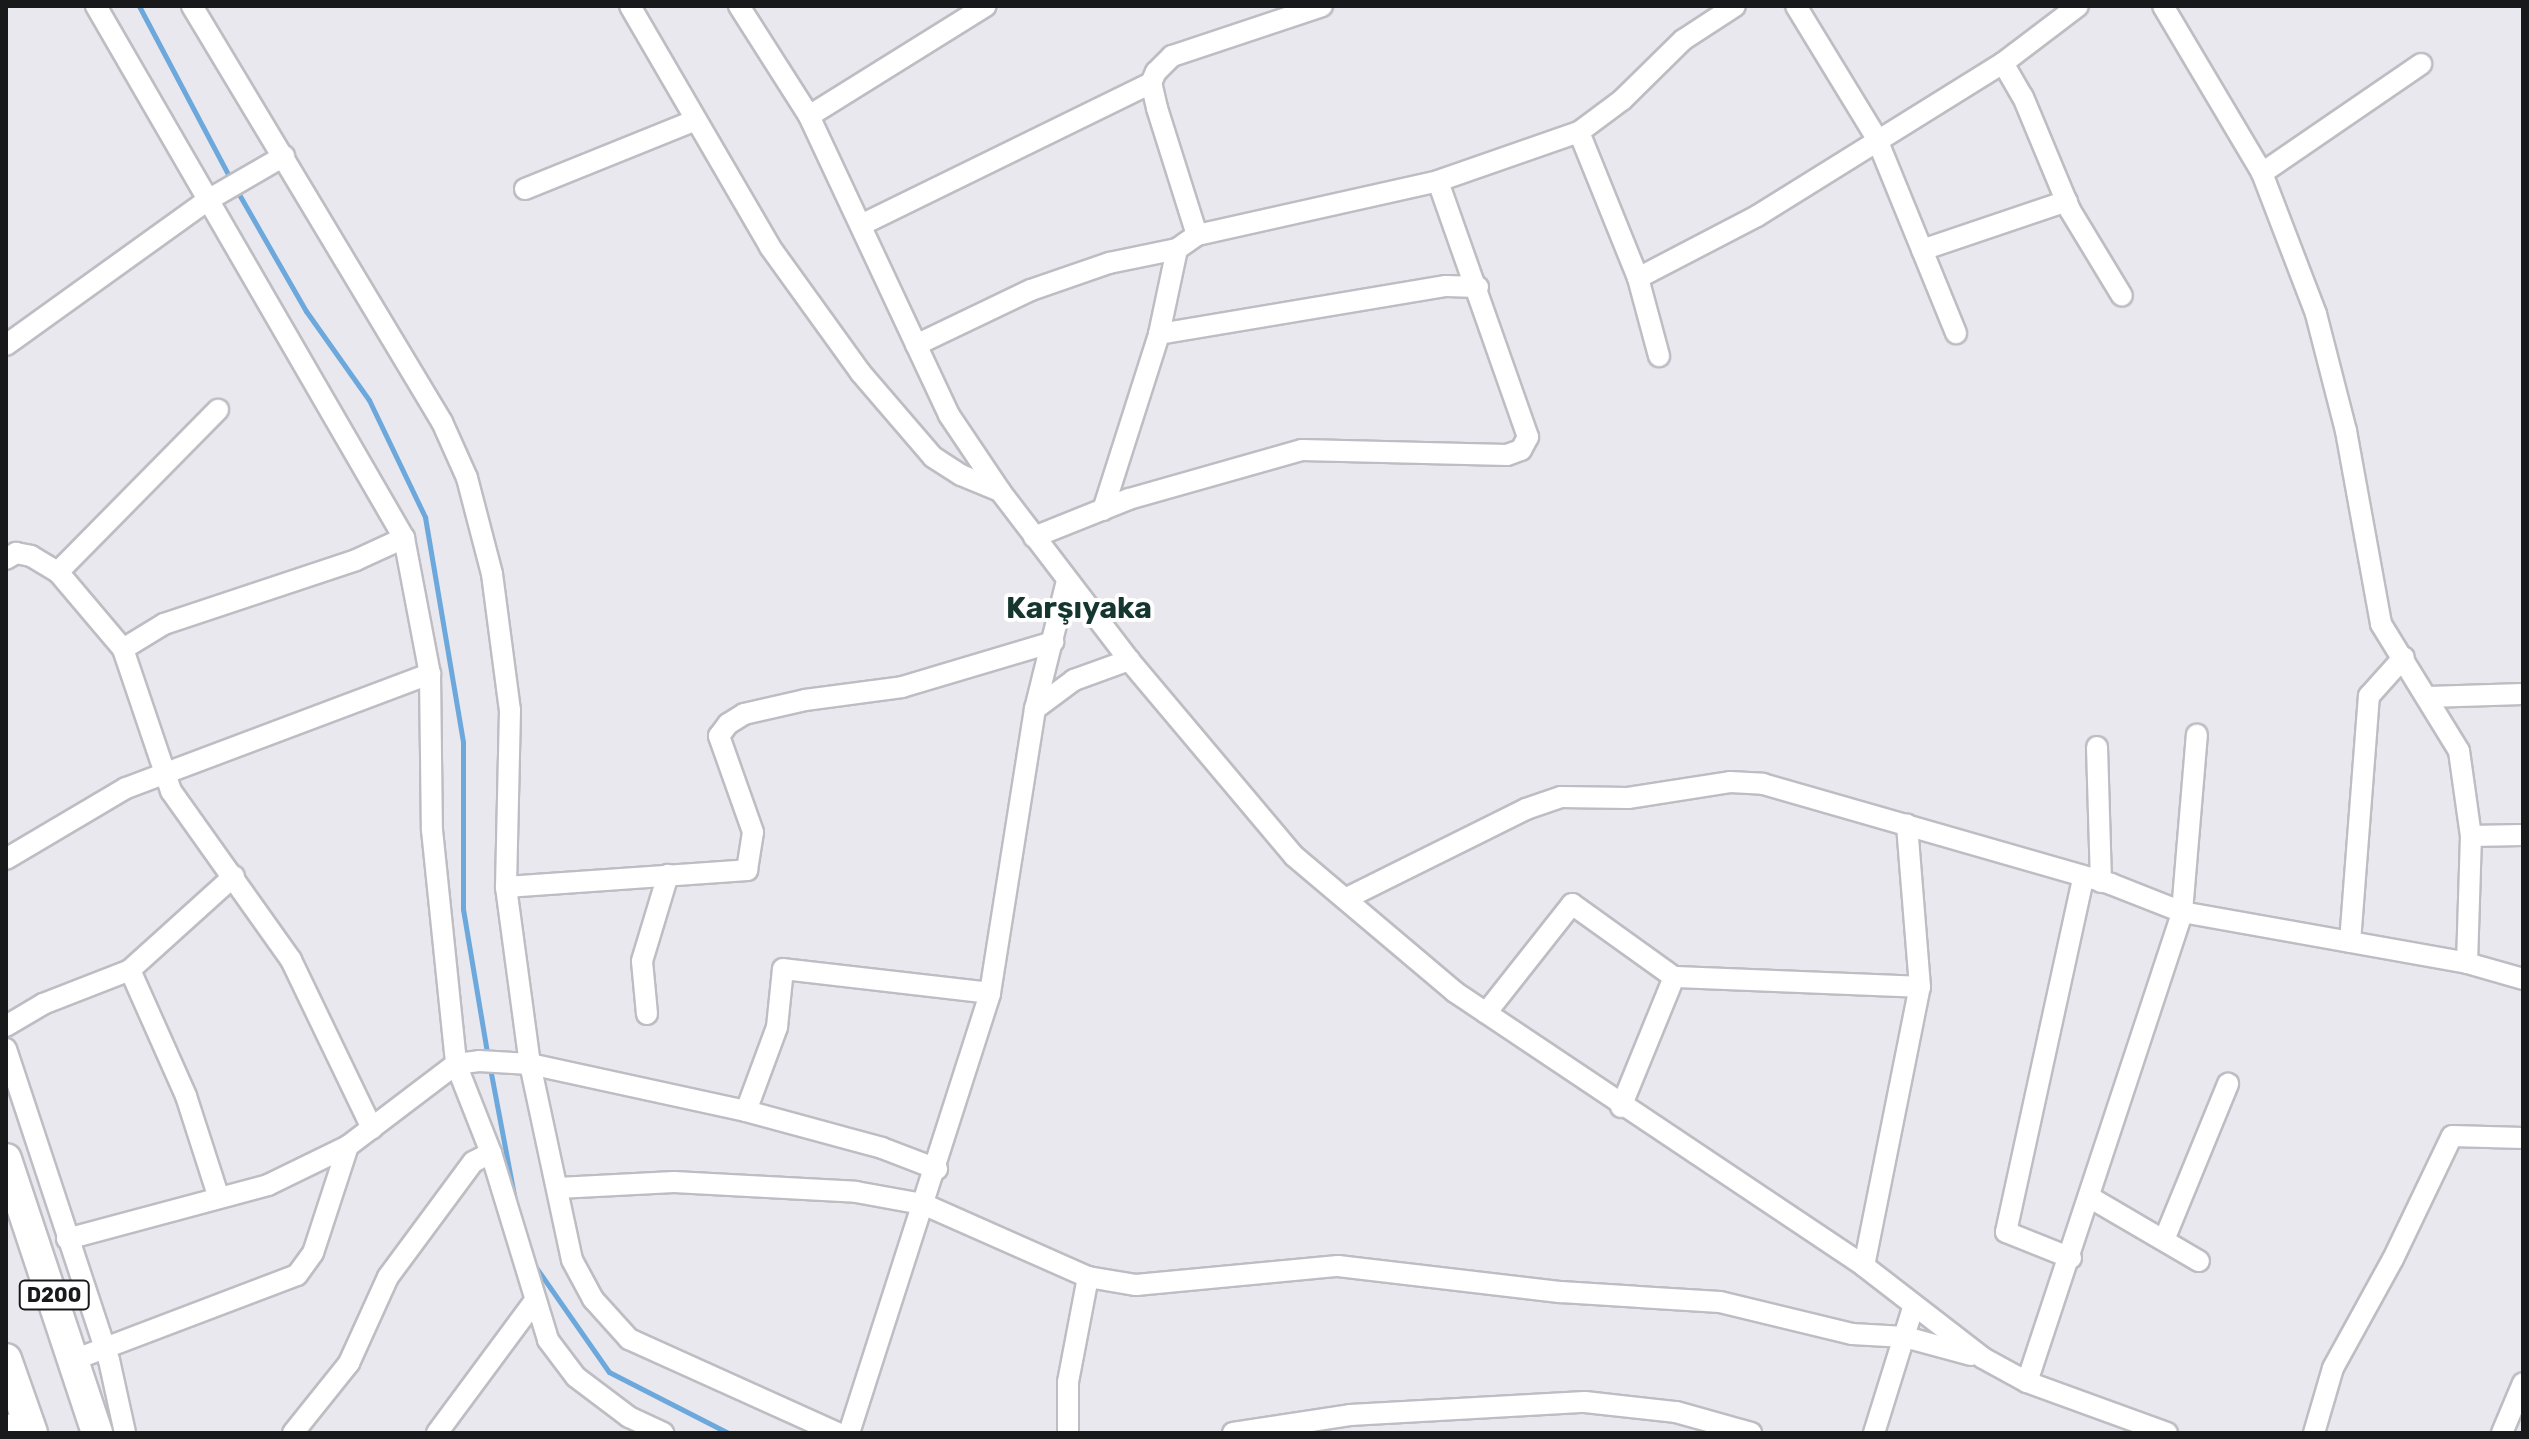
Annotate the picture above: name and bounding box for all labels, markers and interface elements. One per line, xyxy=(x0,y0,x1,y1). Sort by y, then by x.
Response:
district label: Karşıyaka xyxy=(1006,590,1152,626)
road number: D200 xyxy=(18,1279,90,1311)

